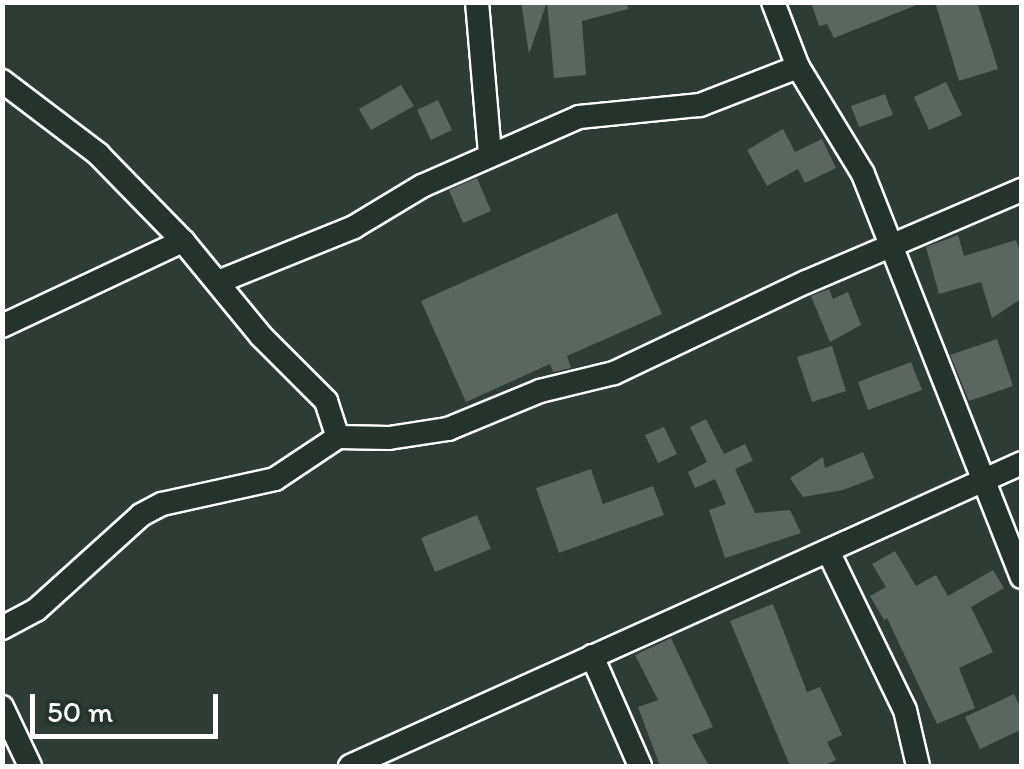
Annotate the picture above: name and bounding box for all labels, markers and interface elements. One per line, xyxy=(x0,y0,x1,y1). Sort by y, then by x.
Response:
scale bar xyxy=(35,674,222,736)
text: 50 m xyxy=(47,693,113,730)

